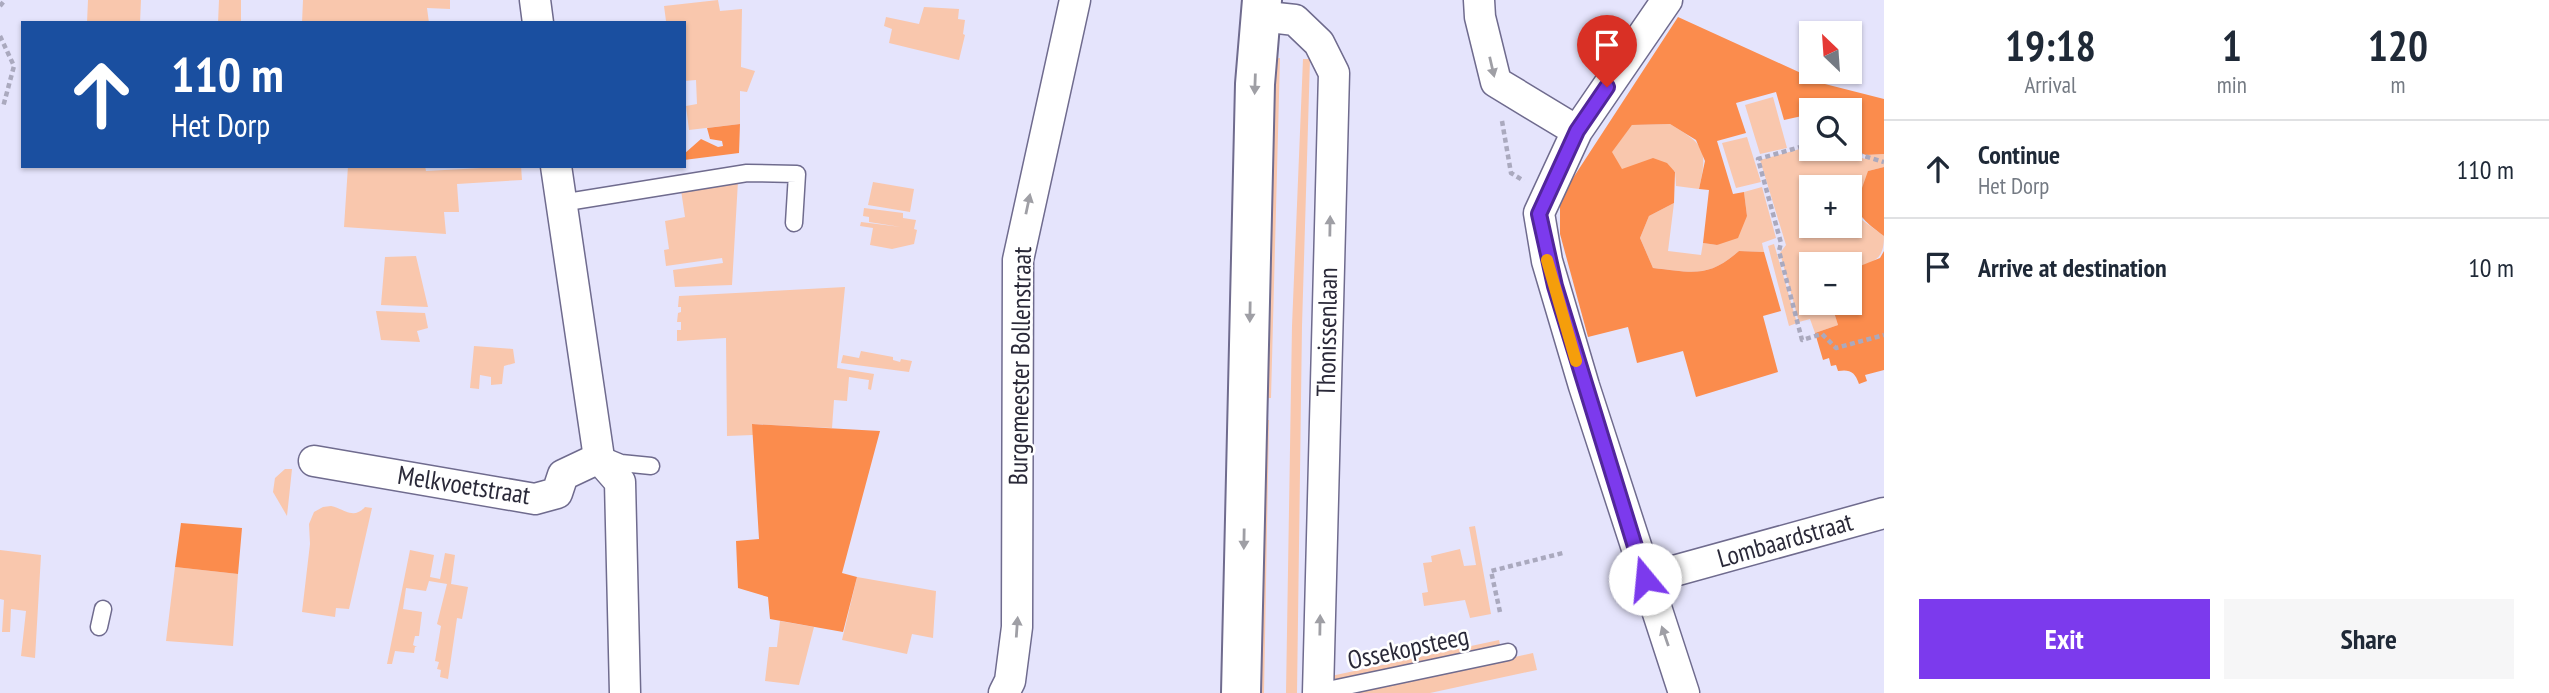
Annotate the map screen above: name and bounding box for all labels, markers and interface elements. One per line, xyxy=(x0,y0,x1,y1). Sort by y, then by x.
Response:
pin xyxy=(1577,15,1637,87)
text: 19:18 xyxy=(2005,18,2096,73)
text: 1 xyxy=(2222,18,2242,73)
text: 120 xyxy=(2368,18,2428,73)
north arrow xyxy=(1799,21,1862,84)
map controls xyxy=(1799,21,1862,315)
icon: arrive xyxy=(1588,26,1626,64)
text: 110 m xyxy=(171,42,284,106)
icon: ahead xyxy=(56,49,147,140)
one-way arrow xyxy=(1487,56,1498,78)
text: Arrival xyxy=(2024,70,2076,99)
text: min xyxy=(2217,70,2247,99)
text: m xyxy=(2390,70,2405,99)
one-way arrow xyxy=(1250,73,1261,95)
button: search xyxy=(1799,98,1862,161)
text: Het Dorp xyxy=(171,104,270,146)
text: Continue xyxy=(1978,138,2060,171)
icon: ahead xyxy=(1919,150,1957,188)
text: 110 m xyxy=(2456,153,2514,186)
text: Het Dorp xyxy=(1978,171,2049,200)
button: + xyxy=(1799,175,1862,238)
one-way arrow xyxy=(1023,193,1034,215)
one-way arrow xyxy=(1324,215,1335,237)
street label: Burgemeester Bollenstraat xyxy=(1001,246,1038,486)
icon: arrive xyxy=(1919,248,1957,286)
text: Arrive at destination xyxy=(1978,251,2167,284)
text: 10 m xyxy=(2468,251,2514,284)
button: − xyxy=(1799,252,1862,315)
street label: Thonissenlaan xyxy=(1309,267,1344,397)
one-way arrow xyxy=(1244,301,1255,323)
street label: Melkvoetstraat xyxy=(395,458,533,511)
street label: Lombaardstraat xyxy=(1713,504,1856,575)
one-way arrow xyxy=(1239,528,1250,550)
position arrow xyxy=(1608,542,1682,616)
button: Exit xyxy=(1919,599,2210,679)
button: Share xyxy=(2224,599,2514,679)
one-way arrow xyxy=(1314,614,1326,636)
one-way arrow xyxy=(1011,615,1022,637)
street label: Ossekopsteeg xyxy=(1344,619,1471,676)
one-way arrow xyxy=(1659,625,1670,646)

